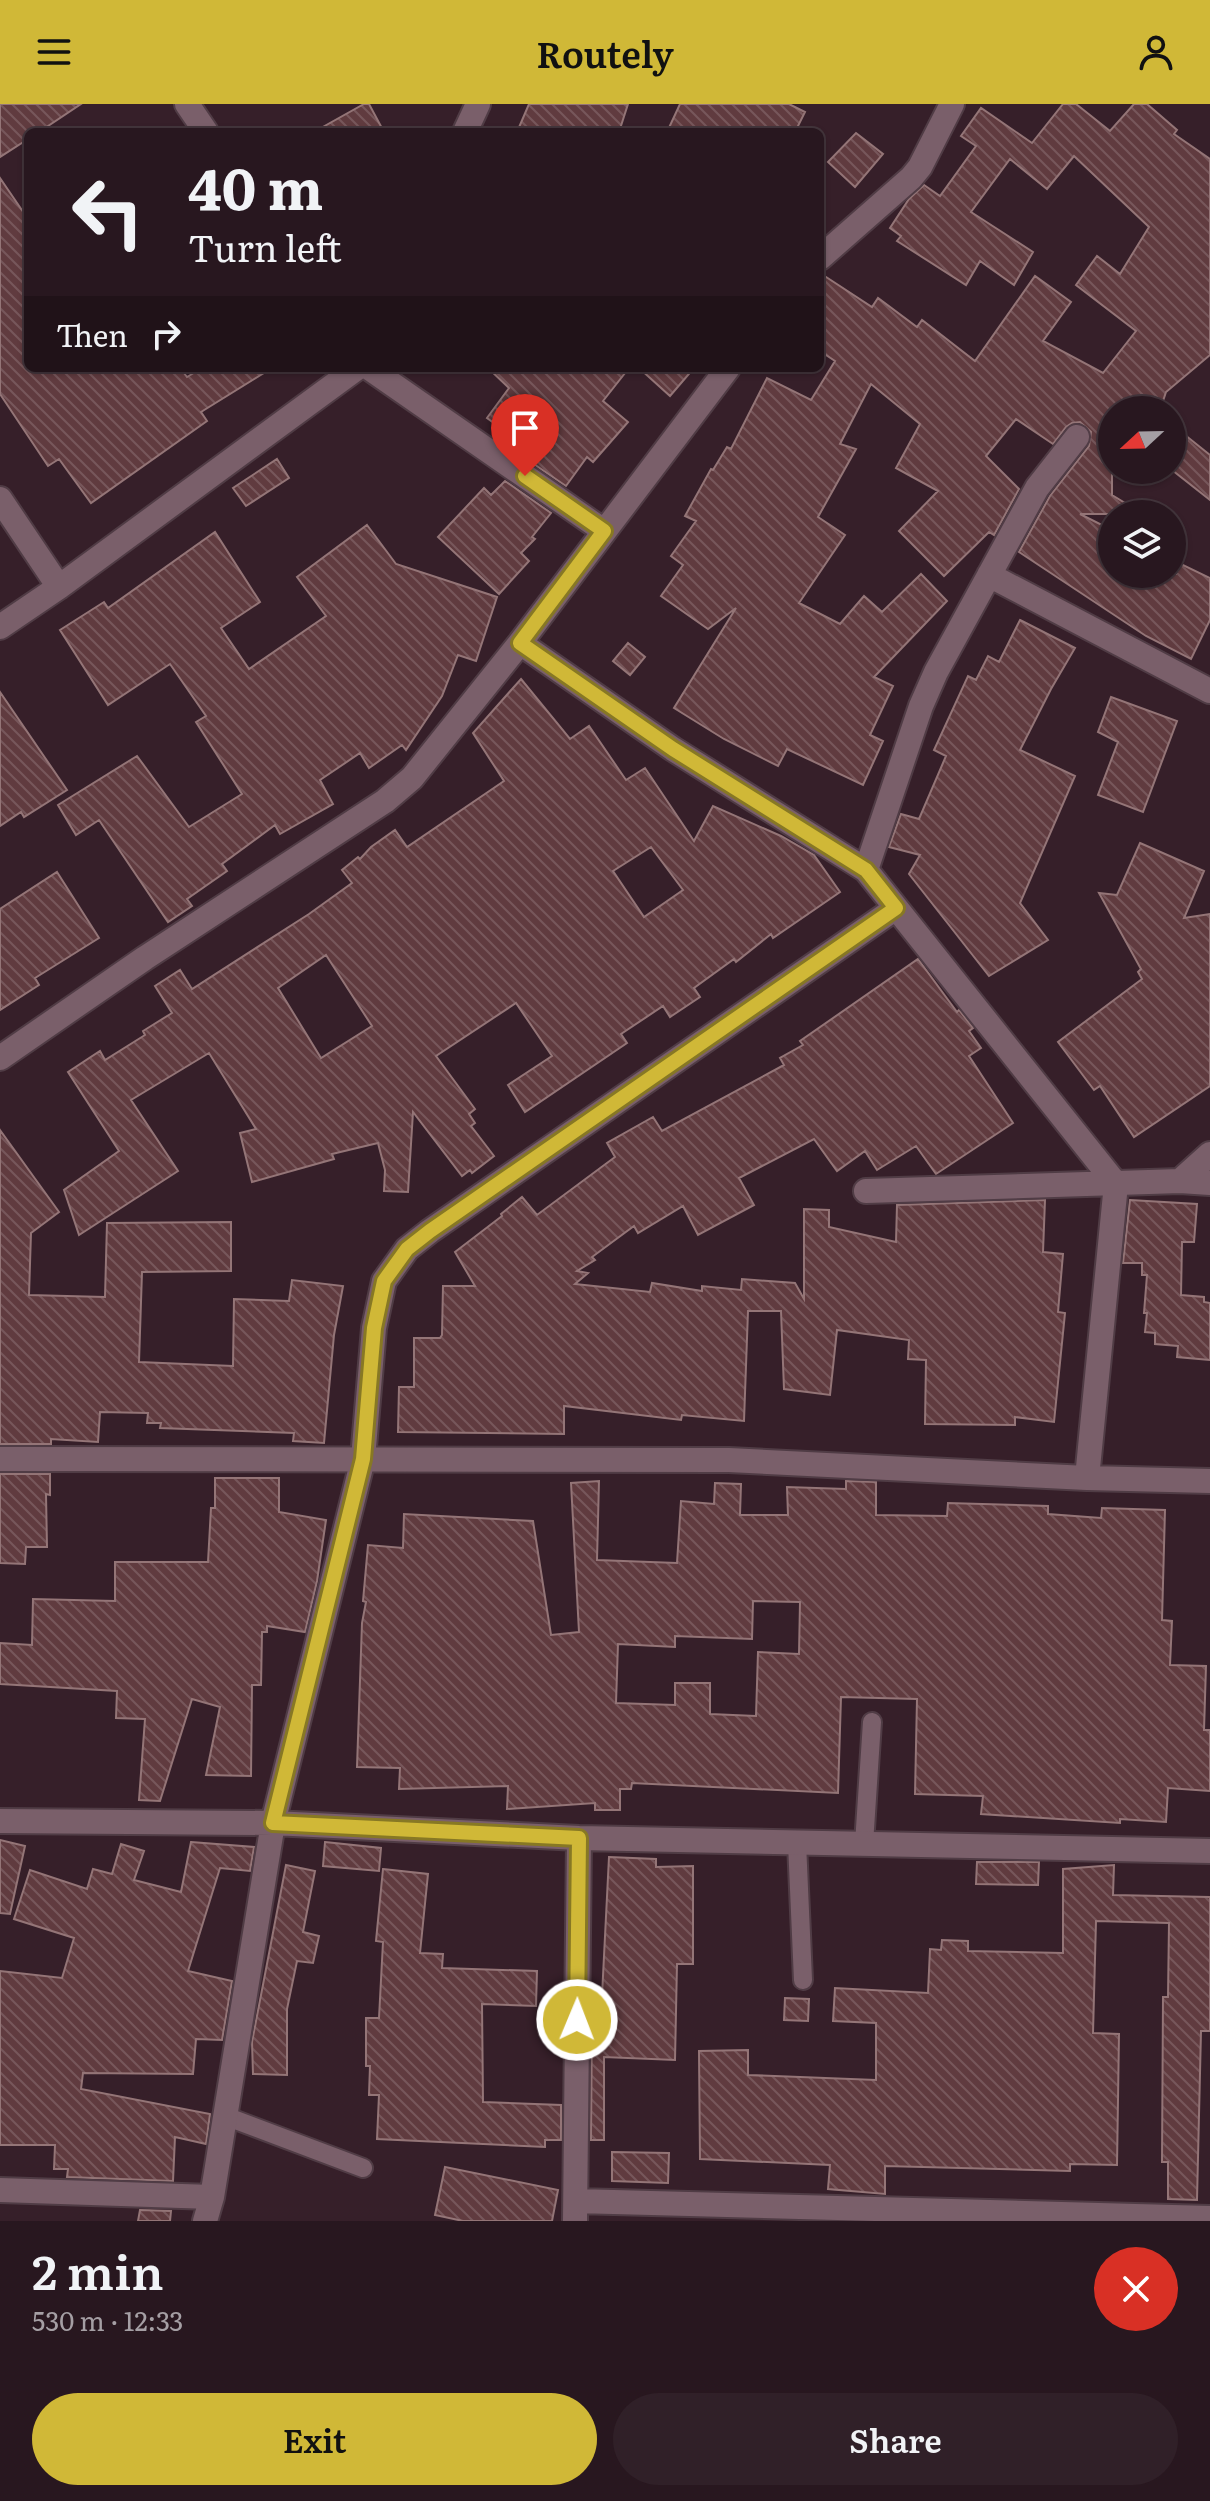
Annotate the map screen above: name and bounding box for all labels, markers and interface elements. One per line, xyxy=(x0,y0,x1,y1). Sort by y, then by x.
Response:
text: Routely xyxy=(536,26,674,79)
icon: menu xyxy=(32,30,76,74)
icon: person xyxy=(1134,30,1178,74)
text: 40 m xyxy=(188,144,323,227)
icon: left xyxy=(56,160,160,264)
text: Turn left xyxy=(188,220,342,273)
text: Then xyxy=(56,312,128,356)
icon: right xyxy=(144,312,188,356)
pin xyxy=(491,394,559,476)
north arrow xyxy=(1098,396,1186,484)
map controls xyxy=(1098,396,1186,588)
icon: arrive xyxy=(503,406,547,450)
button: layers xyxy=(1098,500,1186,588)
position arrow xyxy=(535,1978,619,2062)
text: 2 min xyxy=(32,2234,164,2305)
button: close xyxy=(1094,2247,1178,2331)
text: 530 m · 12:33 xyxy=(32,2300,183,2339)
button: Exit xyxy=(32,2393,597,2485)
button: Share xyxy=(613,2393,1178,2485)

